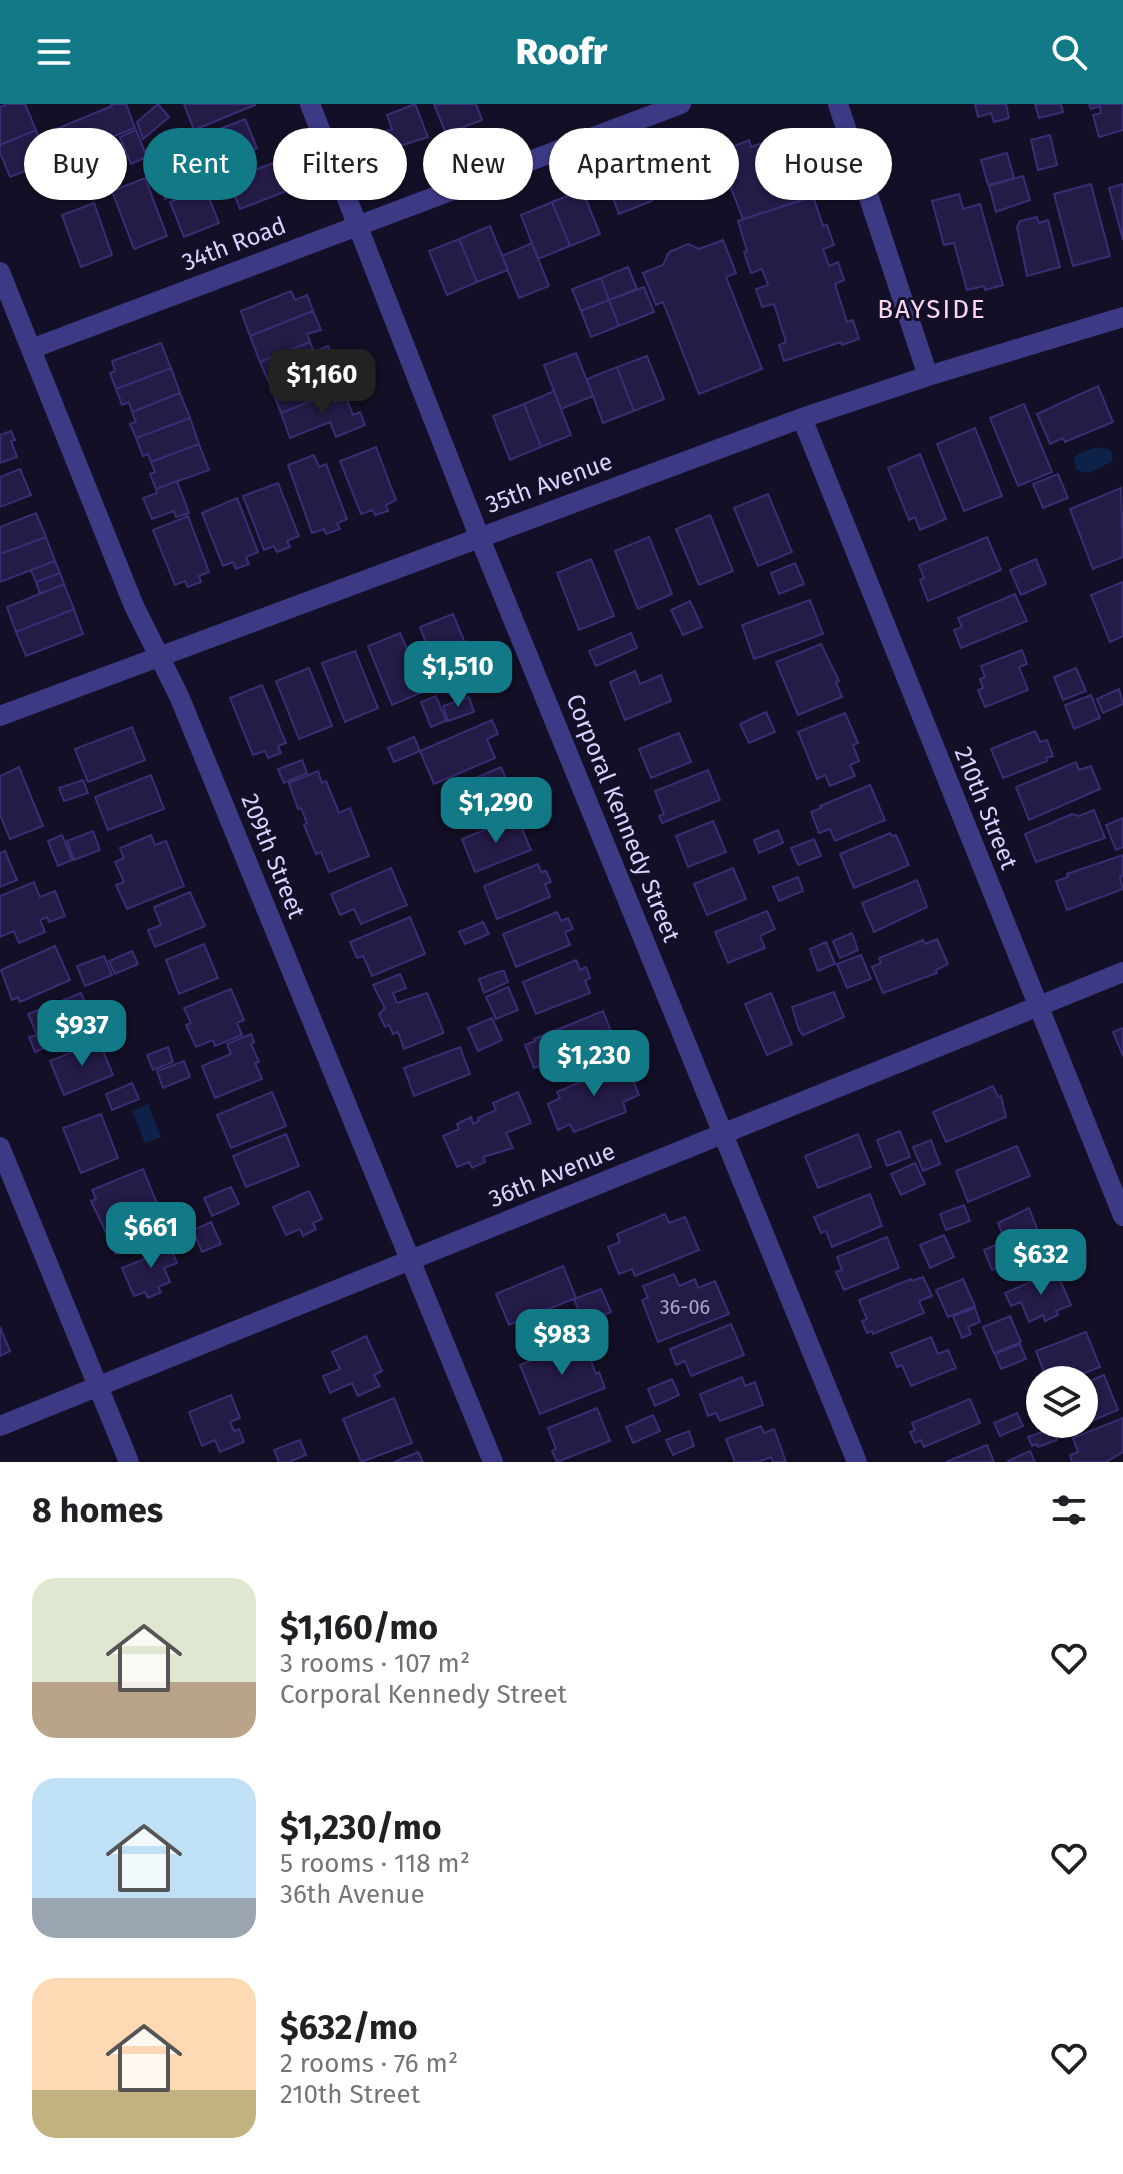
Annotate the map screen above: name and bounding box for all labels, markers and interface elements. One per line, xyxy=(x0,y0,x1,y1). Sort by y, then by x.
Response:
icon: menu xyxy=(32,30,76,74)
text: Roofr xyxy=(516,30,607,74)
icon: search xyxy=(1047,30,1091,74)
chip: Buy xyxy=(24,128,127,200)
chip: Rent xyxy=(143,128,257,200)
chip: Filters xyxy=(273,128,407,200)
chip: New xyxy=(423,128,533,200)
chip: Apartment xyxy=(549,128,739,200)
chip: House xyxy=(755,128,892,200)
street label: 34th Road xyxy=(178,211,290,277)
district label: BAYSIDE xyxy=(877,294,987,325)
pin: $1,160 xyxy=(257,349,387,417)
text: $1,160 xyxy=(287,359,357,390)
street label: 35th Avenue xyxy=(482,447,616,519)
pin: $1,510 xyxy=(393,641,523,709)
text: $1,510 xyxy=(422,651,494,682)
street label: Corporal Kennedy Street xyxy=(560,690,686,946)
street label: 210th Street xyxy=(949,743,1023,873)
pin: $1,290 xyxy=(431,777,561,845)
text: $1,290 xyxy=(459,787,533,818)
street label: 209th Street xyxy=(235,790,311,923)
pin: $937 xyxy=(35,1000,129,1068)
text: $937 xyxy=(55,1010,109,1041)
pin: $1,230 xyxy=(529,1030,659,1098)
text: $1,230 xyxy=(557,1040,631,1071)
street label: 36th Avenue xyxy=(485,1137,619,1213)
pin: $661 xyxy=(104,1202,198,1270)
text: $661 xyxy=(124,1212,178,1243)
pin: $632 xyxy=(994,1229,1088,1297)
text: $632 xyxy=(1013,1239,1069,1270)
house number: 36-06 xyxy=(660,1295,710,1319)
pin: $983 xyxy=(515,1309,609,1377)
text: $983 xyxy=(533,1319,591,1350)
map controls xyxy=(1026,1366,1098,1438)
button: layers xyxy=(1026,1366,1098,1438)
icon: filters xyxy=(1047,1488,1091,1532)
text: 8 homes xyxy=(32,1490,163,1531)
text: $1,160/mo xyxy=(280,1607,438,1648)
icon: home xyxy=(96,1610,192,1706)
icon: heart xyxy=(1047,1636,1091,1680)
text: 3 rooms · 107 m² xyxy=(280,1648,470,1679)
text: Corporal Kennedy Street xyxy=(280,1679,567,1710)
text: $1,230/mo xyxy=(280,1807,442,1848)
icon: home xyxy=(96,1810,192,1906)
icon: heart xyxy=(1047,1836,1091,1880)
text: 5 rooms · 118 m² xyxy=(280,1848,470,1879)
text: 36th Avenue xyxy=(280,1879,425,1910)
text: $632/mo xyxy=(280,2007,418,2048)
icon: home xyxy=(96,2010,192,2106)
icon: heart xyxy=(1047,2036,1091,2080)
text: 2 rooms · 76 m² xyxy=(280,2048,458,2079)
text: 210th Street xyxy=(280,2079,420,2110)

